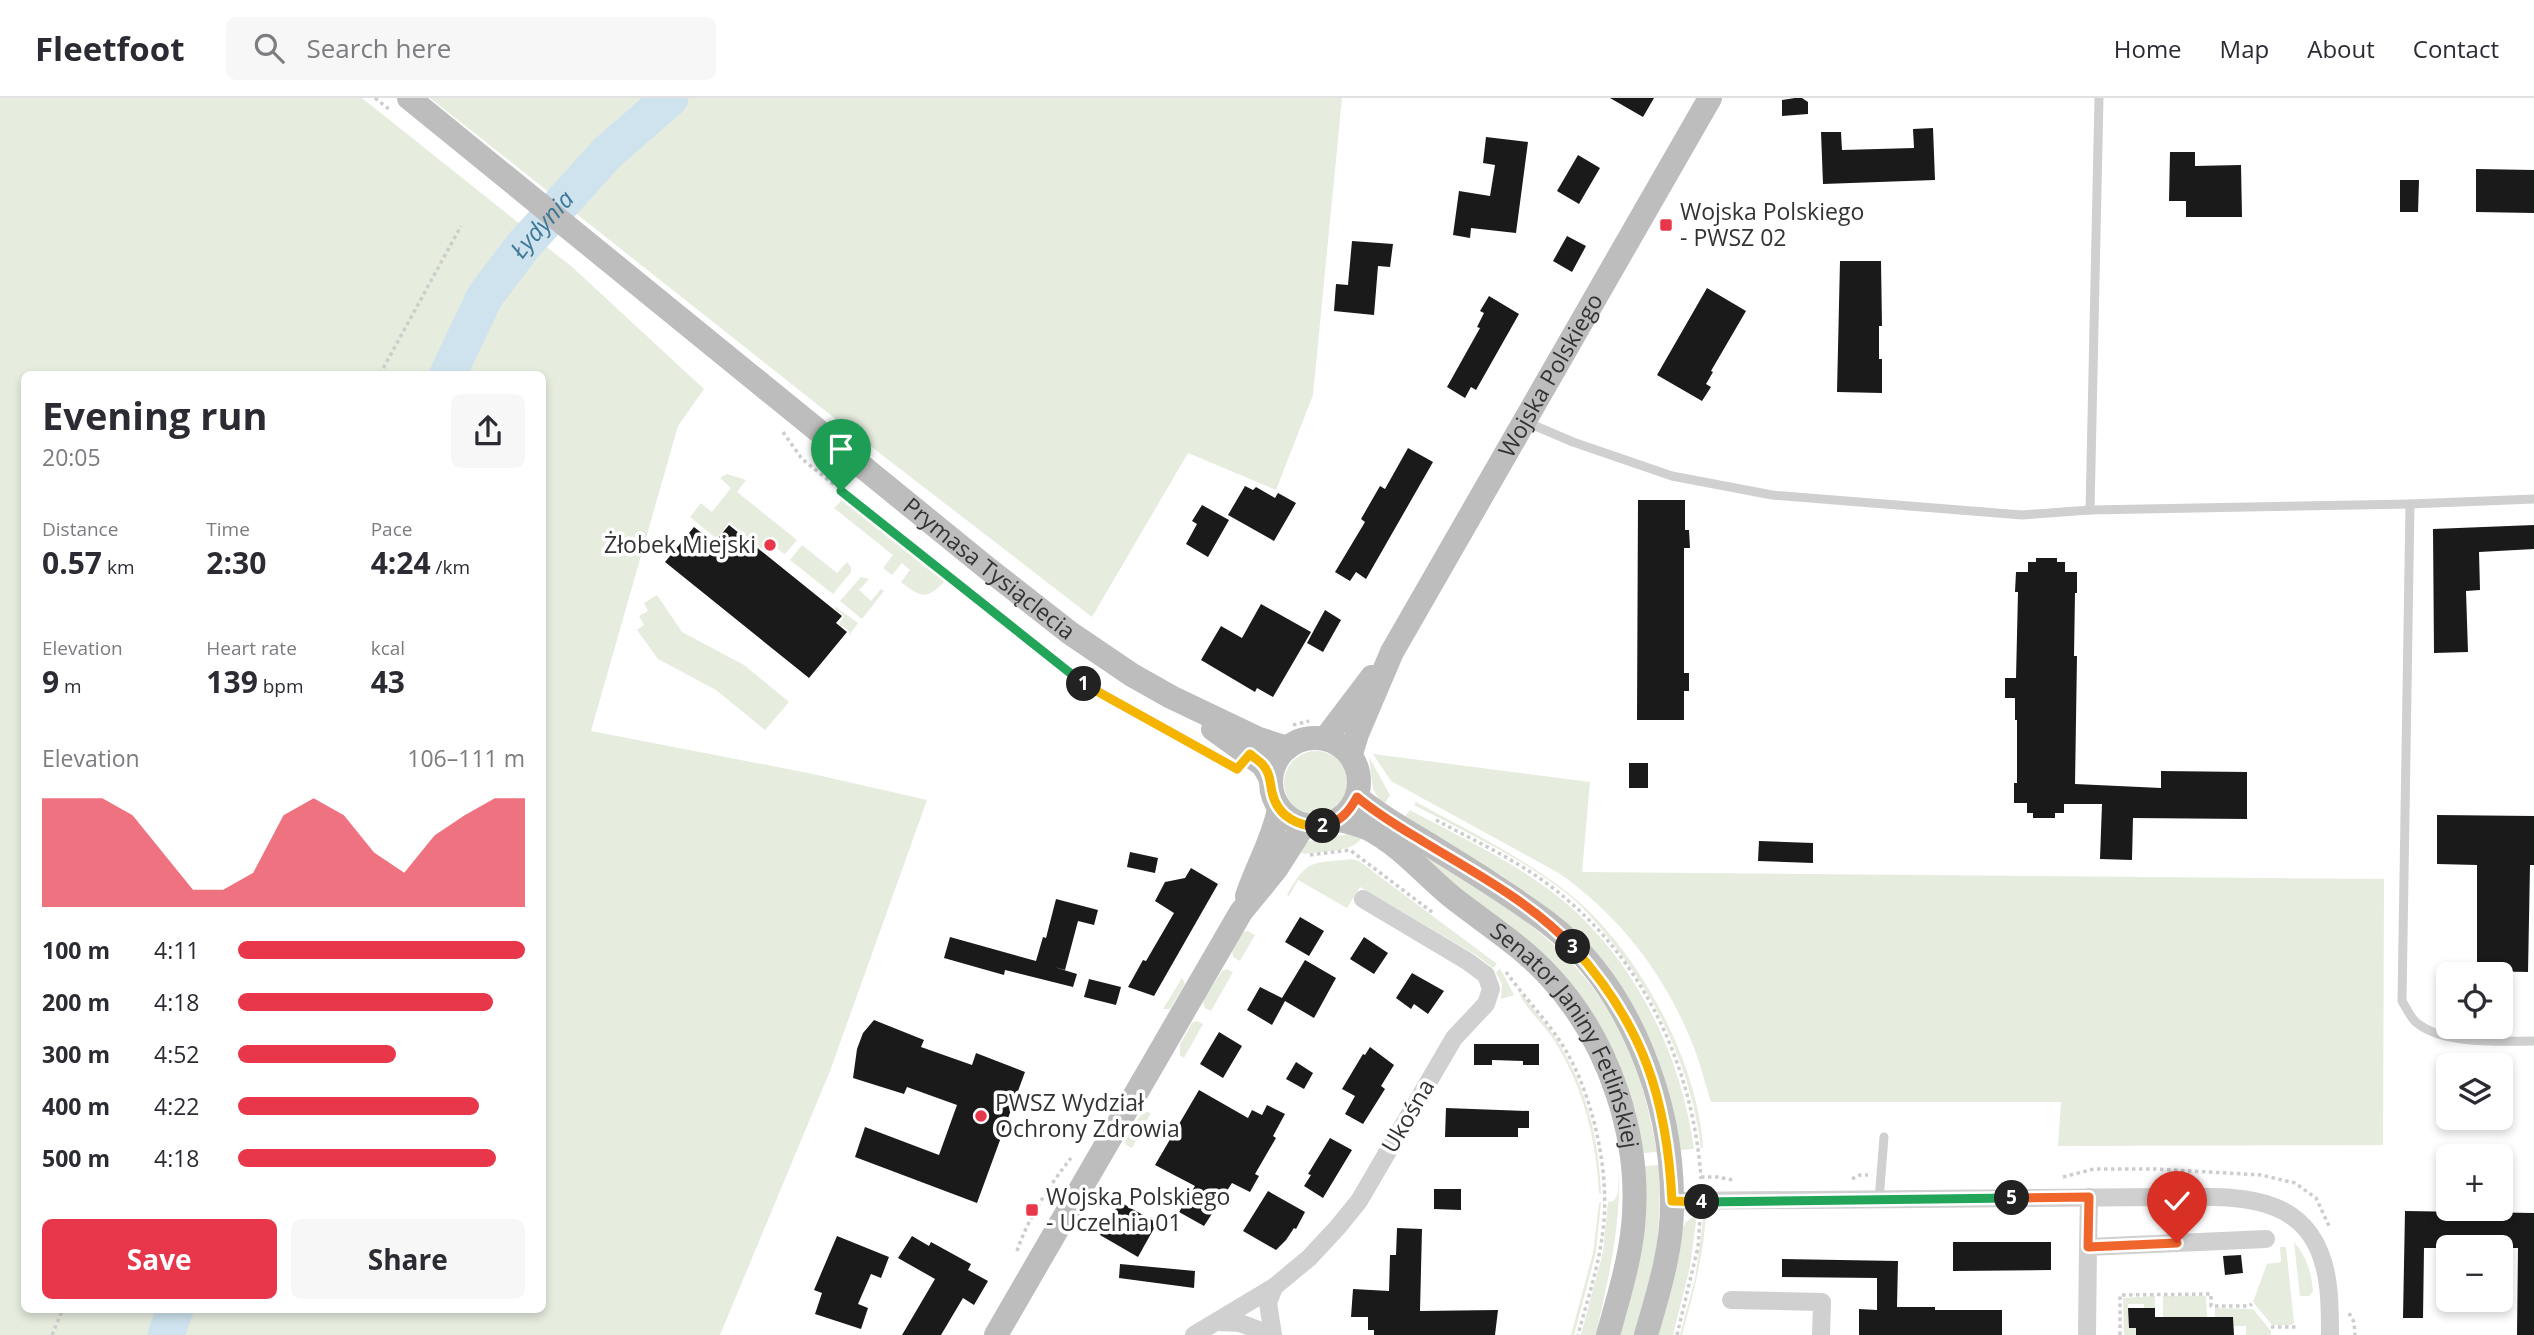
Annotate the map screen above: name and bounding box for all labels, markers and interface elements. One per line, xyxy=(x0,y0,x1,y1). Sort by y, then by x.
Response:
search box xyxy=(226,17,716,80)
text: Fleetfoot xyxy=(35,26,184,71)
icon: search xyxy=(250,29,288,67)
text: Search here xyxy=(306,30,451,66)
text: Home xyxy=(2114,32,2182,65)
text: Map xyxy=(2220,32,2269,65)
text: About xyxy=(2307,32,2375,65)
text: Contact xyxy=(2413,32,2499,65)
water label: Łydynia xyxy=(502,182,581,264)
place label: Wojska Polskiego - PWSZ 02 xyxy=(1680,195,1864,253)
marker: Wojska Polskiego - PWSZ 02 xyxy=(1658,217,1674,233)
street label: Wojska Polskiego xyxy=(1490,287,1610,463)
text: Evening run xyxy=(42,389,267,441)
button: share xyxy=(451,394,525,468)
pin xyxy=(811,419,871,491)
icon: arrive xyxy=(822,430,860,468)
text: 20:05 xyxy=(42,441,101,473)
street label: Prymasa Tysiąclecia xyxy=(897,489,1082,646)
text: Distance xyxy=(42,516,118,542)
text: Time xyxy=(206,516,250,542)
text: Pace xyxy=(371,516,412,542)
place label: Żłobek Miejski xyxy=(604,528,756,560)
marker: Żłobek Miejski xyxy=(762,537,778,553)
text: 0.57 xyxy=(42,542,102,583)
text: 2:30 xyxy=(206,542,266,583)
text: 4:24 xyxy=(371,542,431,583)
text: km xyxy=(102,554,135,580)
text: /km xyxy=(431,554,470,580)
text: Elevation xyxy=(42,635,123,661)
text: Heart rate xyxy=(206,635,297,661)
text: kcal xyxy=(371,635,405,661)
text: 9 xyxy=(42,661,59,702)
text: 139 xyxy=(206,661,258,702)
text: 43 xyxy=(371,661,405,702)
pin: 1 xyxy=(1066,666,1102,702)
text: 1 xyxy=(1078,670,1089,696)
text: m xyxy=(59,673,82,699)
text: bpm xyxy=(258,673,304,699)
text: Elevation xyxy=(42,742,140,774)
text: 106–111 m xyxy=(407,742,525,774)
pin: 2 xyxy=(1306,808,1340,844)
text: 2 xyxy=(1317,812,1328,838)
street label: Senator Janiny Fetlińskiej xyxy=(1484,914,1647,1150)
pin: 3 xyxy=(1556,930,1590,964)
text: 3 xyxy=(1567,933,1578,959)
text: 100 m xyxy=(42,934,110,966)
text: 4:11 xyxy=(154,934,200,966)
map controls xyxy=(2436,962,2513,1312)
button: locate xyxy=(2436,962,2513,1039)
text: 200 m xyxy=(42,986,110,1018)
text: 4:18 xyxy=(154,986,200,1018)
text: 300 m xyxy=(42,1038,110,1070)
text: 4:52 xyxy=(154,1038,200,1070)
button: layers xyxy=(2436,1053,2513,1130)
street label: Ukośna xyxy=(1373,1073,1441,1158)
place label: PWSZ Wydział Ochrony Zdrowia xyxy=(995,1086,1180,1144)
text: 400 m xyxy=(42,1090,110,1122)
text: 4:22 xyxy=(154,1090,200,1122)
marker: PWSZ Wydział Ochrony Zdrowia xyxy=(973,1108,989,1124)
text: 500 m xyxy=(42,1142,110,1174)
text: 4:18 xyxy=(154,1142,200,1174)
button: + xyxy=(2436,1144,2513,1221)
pin xyxy=(2147,1171,2207,1243)
place label: Wojska Polskiego - Uczelnia 01 xyxy=(1046,1180,1230,1238)
pin: 5 xyxy=(1994,1180,2030,1216)
icon: check xyxy=(2158,1182,2196,1220)
pin: 4 xyxy=(1684,1184,1720,1220)
text: 5 xyxy=(2006,1184,2017,1210)
text: 4 xyxy=(1696,1188,1707,1214)
marker: Wojska Polskiego - Uczelnia 01 xyxy=(1024,1202,1040,1218)
button: Save xyxy=(42,1219,277,1299)
button: Share xyxy=(291,1219,525,1299)
button: − xyxy=(2436,1235,2513,1312)

